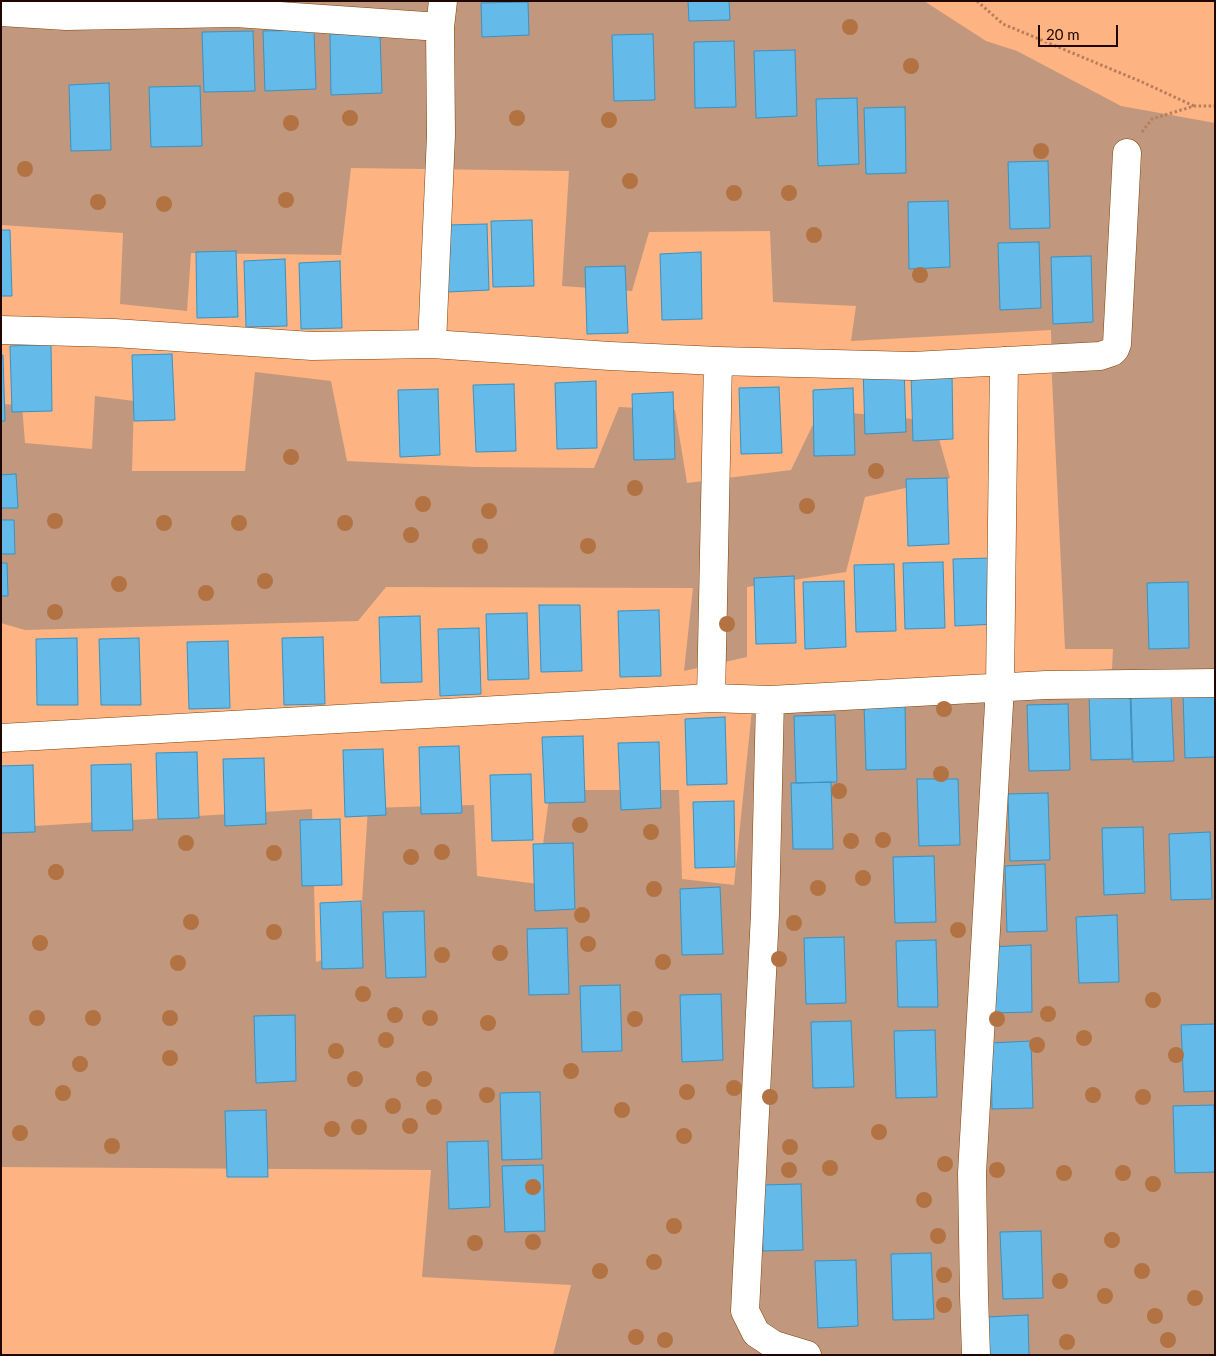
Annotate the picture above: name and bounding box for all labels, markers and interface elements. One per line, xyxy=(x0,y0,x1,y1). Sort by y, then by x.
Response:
scale bar xyxy=(1041,15,1121,47)
text: 20 m xyxy=(1046,25,1080,43)

